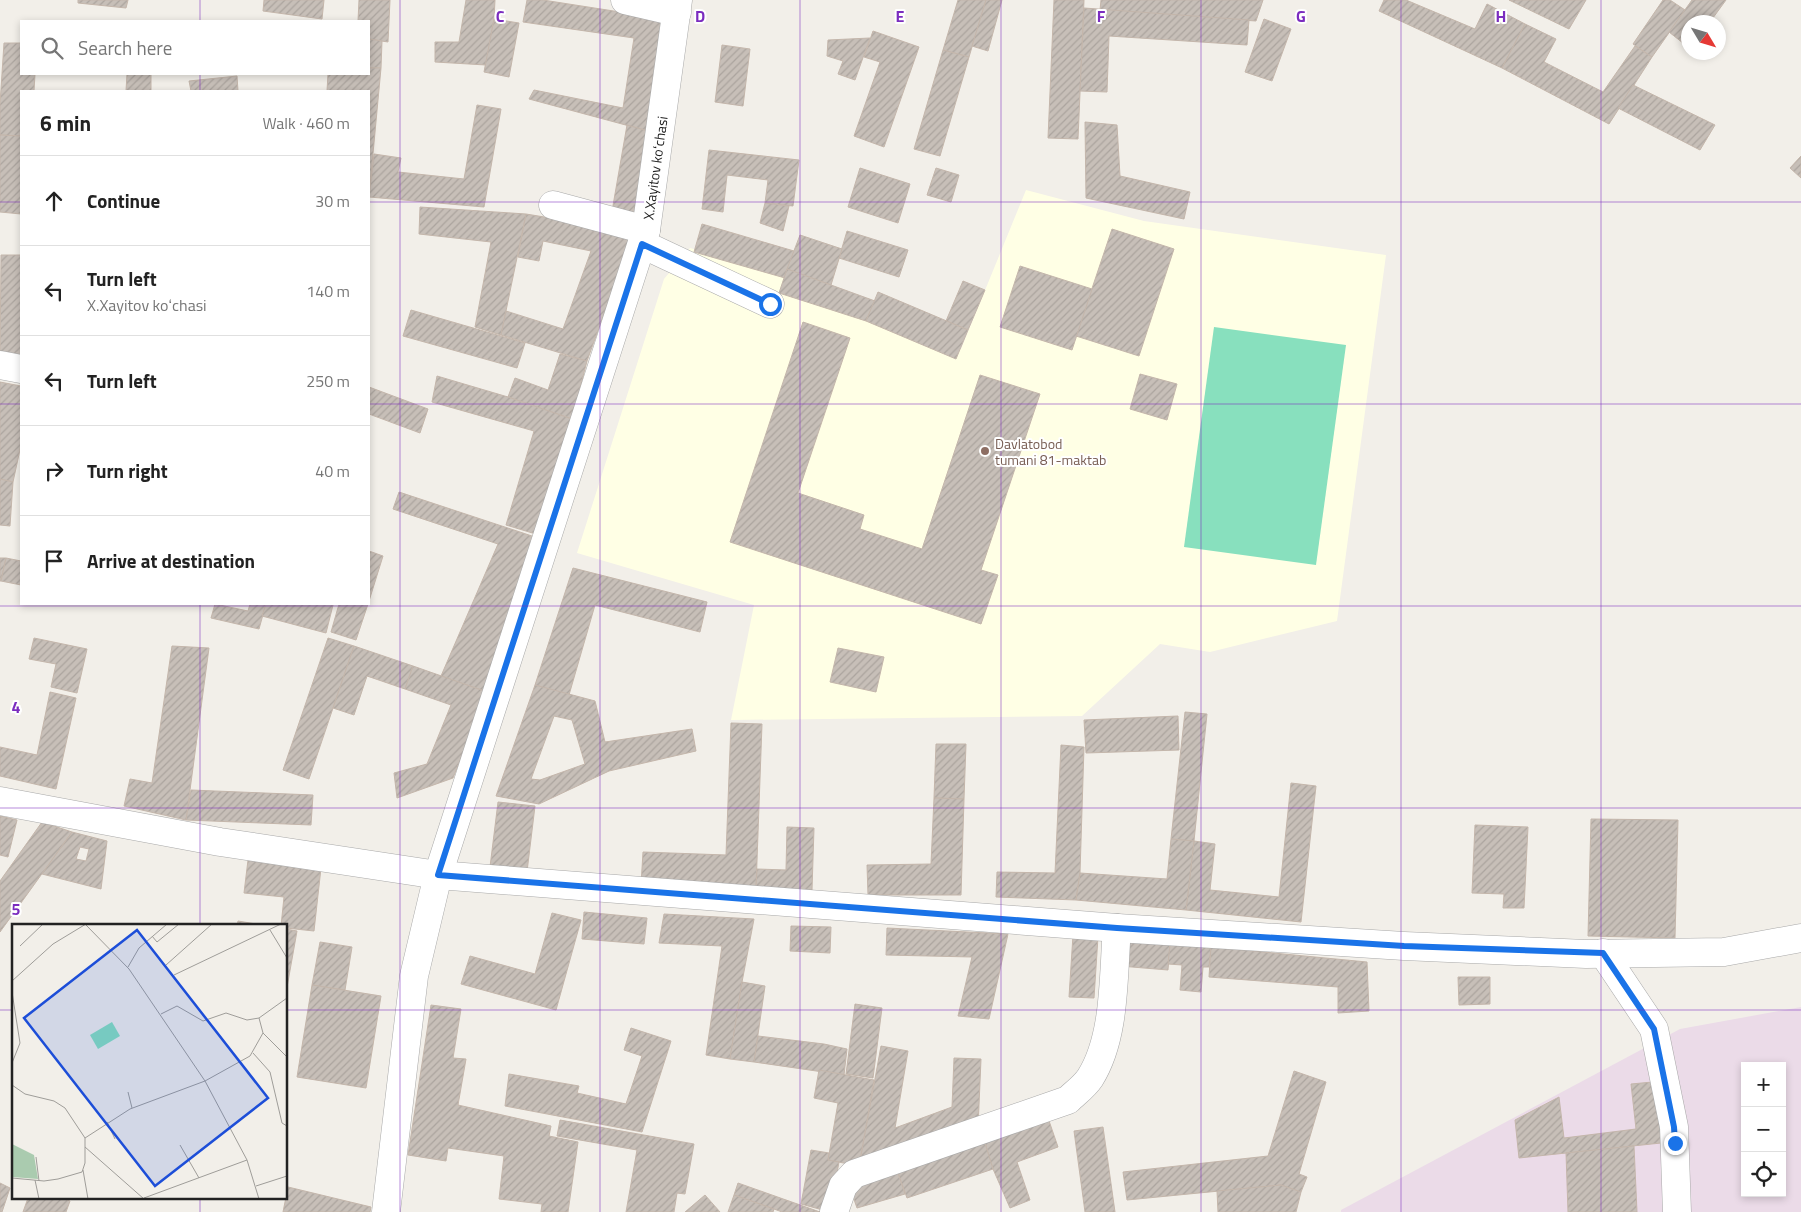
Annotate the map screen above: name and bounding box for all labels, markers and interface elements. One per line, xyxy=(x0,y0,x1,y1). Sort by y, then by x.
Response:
text: C xyxy=(496,4,505,28)
text: D xyxy=(695,4,705,28)
text: E xyxy=(896,4,905,28)
text: F xyxy=(1097,4,1106,28)
text: G xyxy=(1296,4,1306,28)
text: H xyxy=(1496,4,1506,28)
north arrow xyxy=(1681,15,1726,60)
search box xyxy=(20,20,370,75)
text: Search here xyxy=(78,33,172,62)
icon: search xyxy=(38,34,66,62)
text: 6 min xyxy=(40,107,91,139)
text: Walk · 460 m xyxy=(262,111,350,135)
street label: X.Xayitov koʻchasi xyxy=(637,115,673,221)
text: Continue xyxy=(87,186,160,215)
icon: ahead xyxy=(40,187,68,215)
text: 30 m xyxy=(315,189,350,213)
text: Turn left xyxy=(87,264,157,293)
icon: left xyxy=(40,277,68,305)
text: 140 m xyxy=(306,279,350,303)
text: X.Xayitov koʻchasi xyxy=(87,293,207,317)
route start xyxy=(759,293,782,316)
text: Turn left xyxy=(87,366,157,395)
icon: left xyxy=(40,367,68,395)
text: 250 m xyxy=(306,369,350,393)
place label: Davlatobod tumani 81-maktab xyxy=(995,433,1106,470)
marker: Davlatobod tumani 81-maktab xyxy=(979,445,991,457)
text: Turn right xyxy=(87,456,168,485)
icon: right xyxy=(40,457,68,485)
text: 40 m xyxy=(315,459,350,483)
text: Arrive at destination xyxy=(87,546,255,575)
icon: arrive xyxy=(40,547,68,575)
text: 4 xyxy=(12,695,21,719)
text: 5 xyxy=(12,897,21,921)
inset map xyxy=(12,924,288,1200)
map controls xyxy=(1741,1062,1786,1197)
button: + xyxy=(1741,1062,1786,1107)
button: − xyxy=(1741,1107,1786,1152)
route end xyxy=(1664,1132,1687,1155)
button: locate xyxy=(1741,1152,1786,1197)

